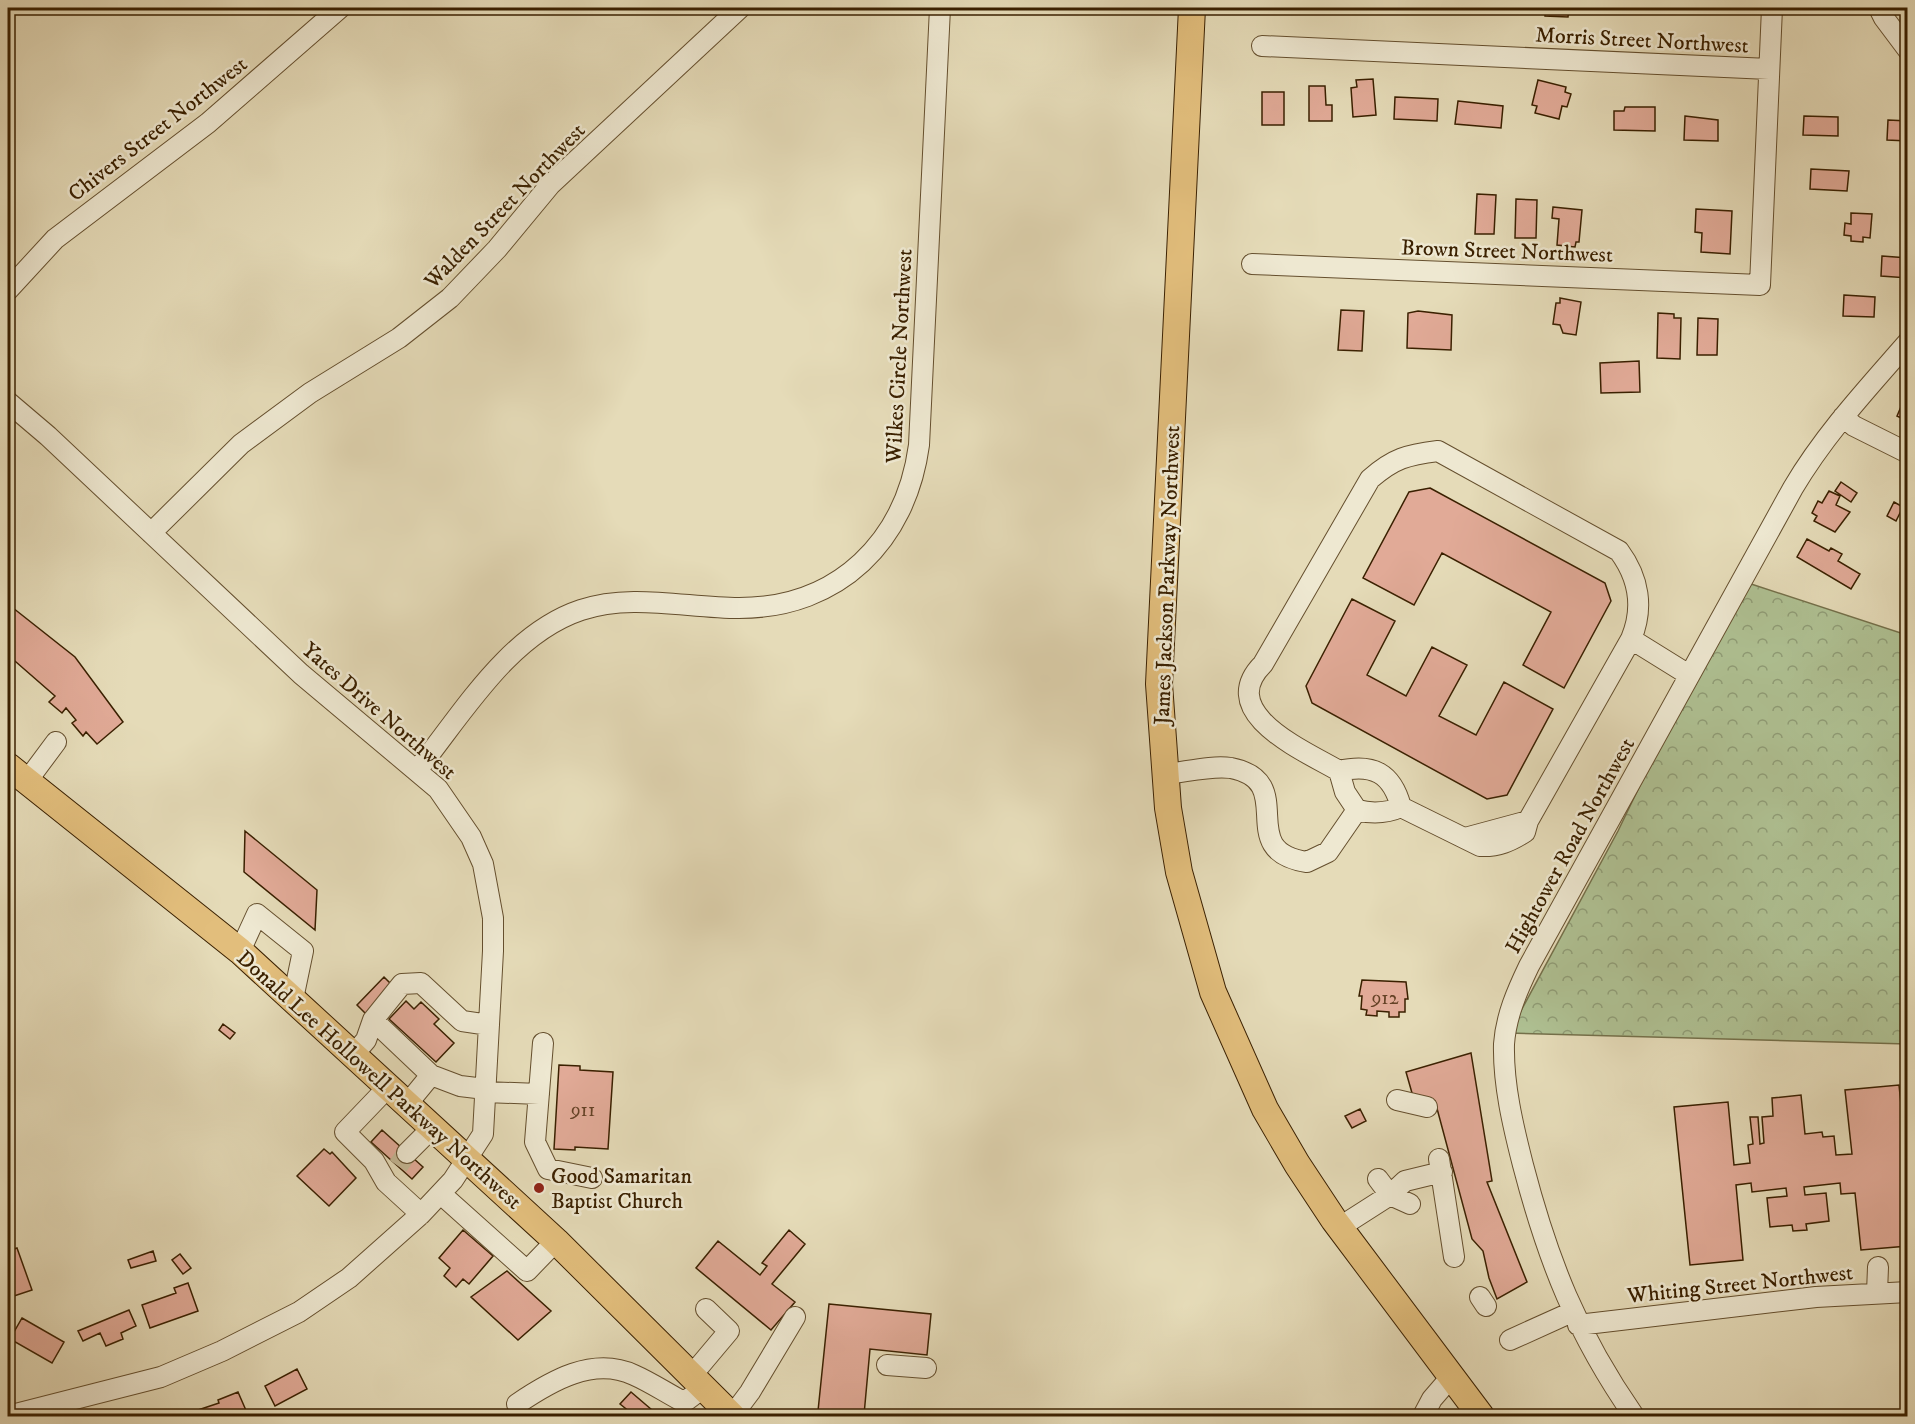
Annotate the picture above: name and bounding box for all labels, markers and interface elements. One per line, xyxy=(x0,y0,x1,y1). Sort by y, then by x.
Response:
street label: Morris Street Northwest xyxy=(1535,21,1749,60)
street label: Chivers Street Northwest xyxy=(63,51,253,208)
street label: Walden Street Northwest xyxy=(418,117,591,295)
street label: Brown Street Northwest xyxy=(1400,234,1613,269)
street label: Wilkes Circle Northwest xyxy=(880,248,919,465)
street label: James Jackson Parkway Northwest xyxy=(1149,425,1186,727)
street label: Yates Drive Northwest xyxy=(296,637,462,786)
street label: Hightower Road Northwest xyxy=(1500,733,1641,958)
street label: Donald Lee Hollowell Parkway Northwest xyxy=(231,945,527,1215)
house number: 912 xyxy=(1370,986,1399,1011)
house number: 911 xyxy=(570,1098,595,1123)
place label: Good Samaritan Baptist Church xyxy=(551,1163,692,1215)
marker: Good Samaritan Baptist Church xyxy=(532,1181,546,1195)
street label: Whiting Street Northwest xyxy=(1625,1259,1854,1310)

